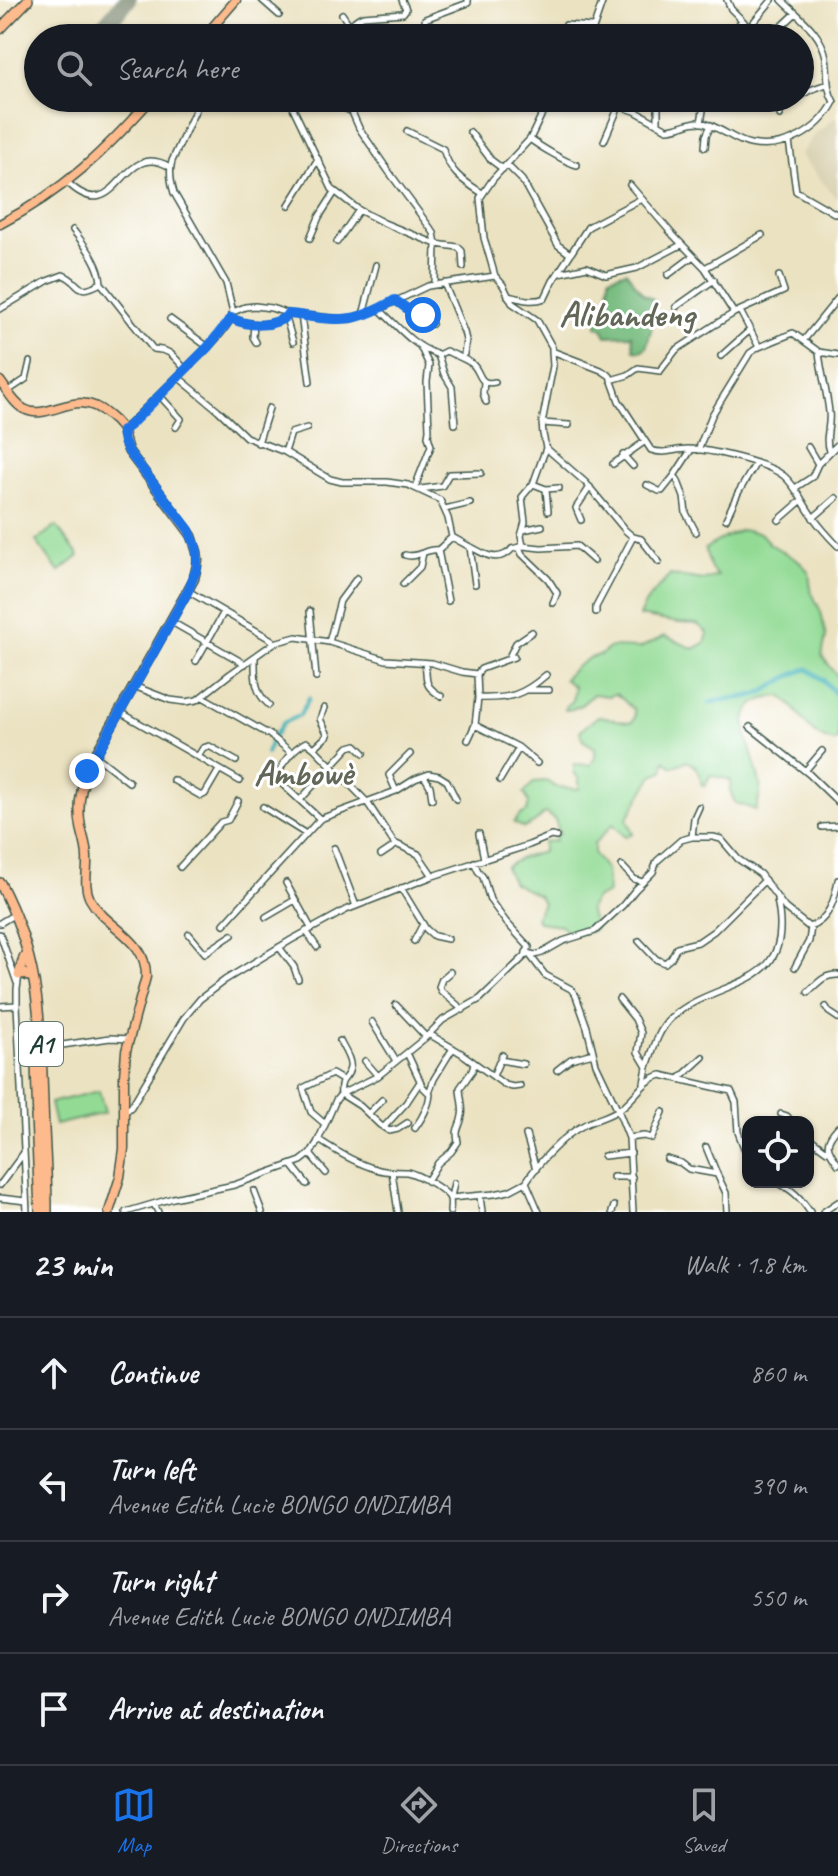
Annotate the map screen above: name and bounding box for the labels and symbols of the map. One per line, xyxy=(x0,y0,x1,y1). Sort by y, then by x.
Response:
district label: Alibandeng xyxy=(559,291,698,337)
route start xyxy=(405,297,441,333)
district label: Ambowè xyxy=(254,750,355,796)
route end xyxy=(69,753,105,789)
road number: A1 xyxy=(19,1022,63,1066)

